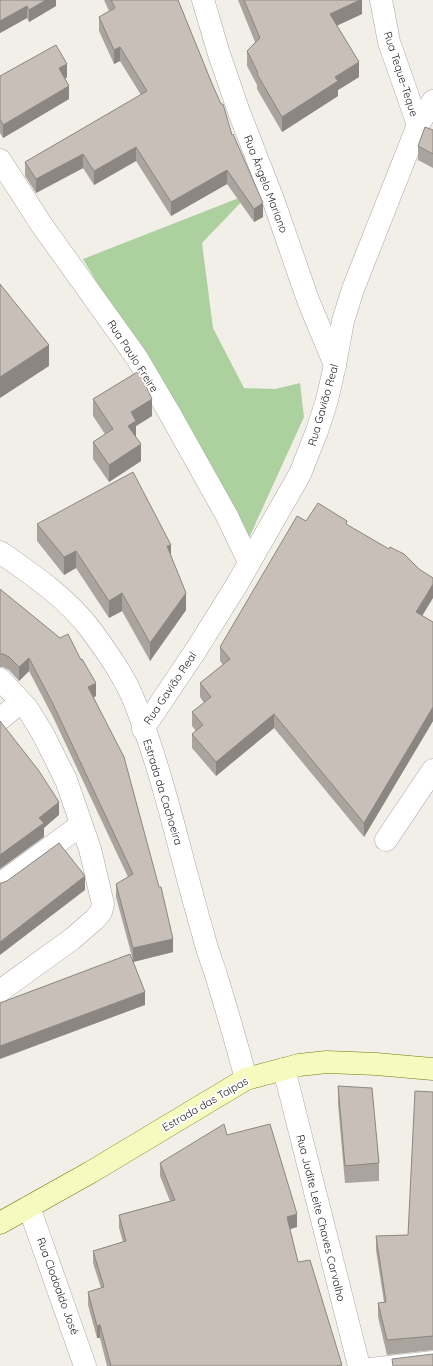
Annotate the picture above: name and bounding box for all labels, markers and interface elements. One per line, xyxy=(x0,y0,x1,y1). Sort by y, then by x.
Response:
street label: Rua Teque-Teque xyxy=(381,30,421,118)
street label: Rua Ângelo Mariano xyxy=(241,133,291,235)
street label: Rua Paulo Freire xyxy=(104,317,162,395)
street label: Rua Gavião Real xyxy=(305,362,341,448)
street label: Rua Gavião Real xyxy=(140,649,200,727)
street label: Estrada da Cachoeira xyxy=(140,737,186,847)
street label: Estrada das Taipas xyxy=(160,1074,250,1134)
street label: Rua Judite Leite Chaves Carvalho xyxy=(293,1133,349,1303)
street label: Rua Clodoaldo José xyxy=(34,1235,82,1337)

